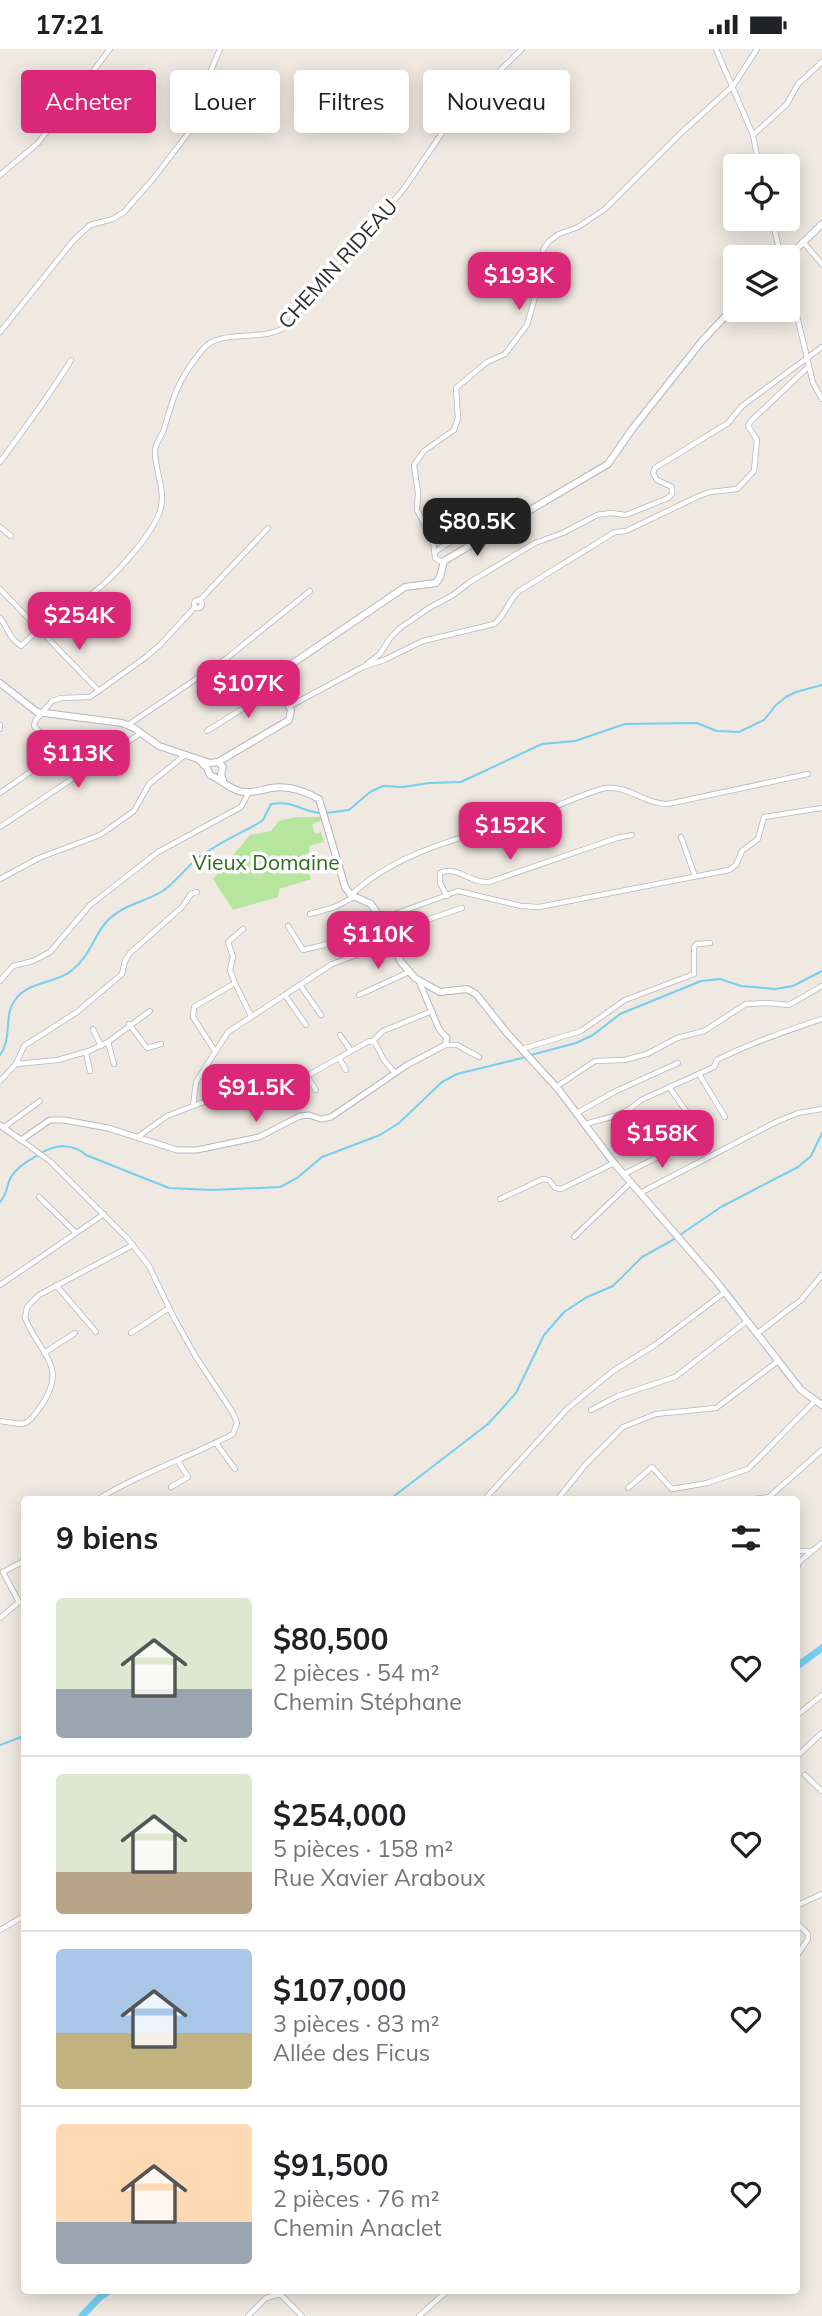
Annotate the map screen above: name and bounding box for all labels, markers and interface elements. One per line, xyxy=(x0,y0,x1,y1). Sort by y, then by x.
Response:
text: 17:21 xyxy=(35,8,104,41)
chip: Acheter xyxy=(21,70,156,133)
chip: Louer xyxy=(170,70,280,133)
chip: Filtres xyxy=(294,70,409,133)
chip: Nouveau xyxy=(423,70,570,133)
map controls xyxy=(723,154,800,322)
button: locate xyxy=(723,154,800,231)
street label: CHEMIN RIDEAU xyxy=(272,193,402,334)
button: layers xyxy=(723,245,800,322)
pin: $193K xyxy=(470,253,568,312)
text: $193K xyxy=(484,260,554,289)
pin: $80.5K xyxy=(420,498,534,558)
text: $80.5K xyxy=(439,506,515,535)
pin: $254K xyxy=(30,593,128,652)
text: $254K xyxy=(44,600,114,629)
pin: $107K xyxy=(199,661,297,720)
text: $107K xyxy=(213,668,283,697)
pin: $113K xyxy=(29,731,127,790)
text: $113K xyxy=(43,738,113,767)
pin: $152K xyxy=(461,803,559,862)
text: $152K xyxy=(475,810,545,839)
park label: Vieux Domaine xyxy=(192,849,340,875)
pin: $110K xyxy=(329,911,427,971)
text: $110K xyxy=(343,919,413,948)
pin: $91.5K xyxy=(199,1065,313,1124)
text: $91.5K xyxy=(218,1072,294,1101)
pin: $158K xyxy=(613,1111,711,1170)
text: $158K xyxy=(627,1118,697,1147)
text: 9 biens xyxy=(56,1519,158,1557)
icon: filters xyxy=(727,1519,765,1557)
text: $80,500 xyxy=(273,1620,388,1658)
icon: home xyxy=(112,1626,196,1710)
icon: heart xyxy=(727,1649,765,1687)
text: 2 pièces · 54 m² xyxy=(273,1658,440,1687)
text: Chemin Stéphane xyxy=(273,1687,462,1716)
text: $254,000 xyxy=(273,1796,406,1834)
icon: home xyxy=(112,1802,196,1886)
icon: heart xyxy=(727,1825,765,1863)
text: 5 pièces · 158 m² xyxy=(273,1834,453,1863)
text: Rue Xavier Araboux xyxy=(273,1863,485,1892)
text: $107,000 xyxy=(273,1971,406,2009)
icon: home xyxy=(112,1977,196,2061)
icon: heart xyxy=(727,2000,765,2038)
text: 3 pièces · 83 m² xyxy=(273,2009,440,2038)
text: Allée des Ficus xyxy=(273,2038,430,2067)
text: $91,500 xyxy=(273,2146,388,2184)
icon: home xyxy=(112,2152,196,2236)
icon: heart xyxy=(727,2175,765,2213)
text: 2 pièces · 76 m² xyxy=(273,2184,440,2213)
text: Chemin Anaclet xyxy=(273,2213,441,2242)

